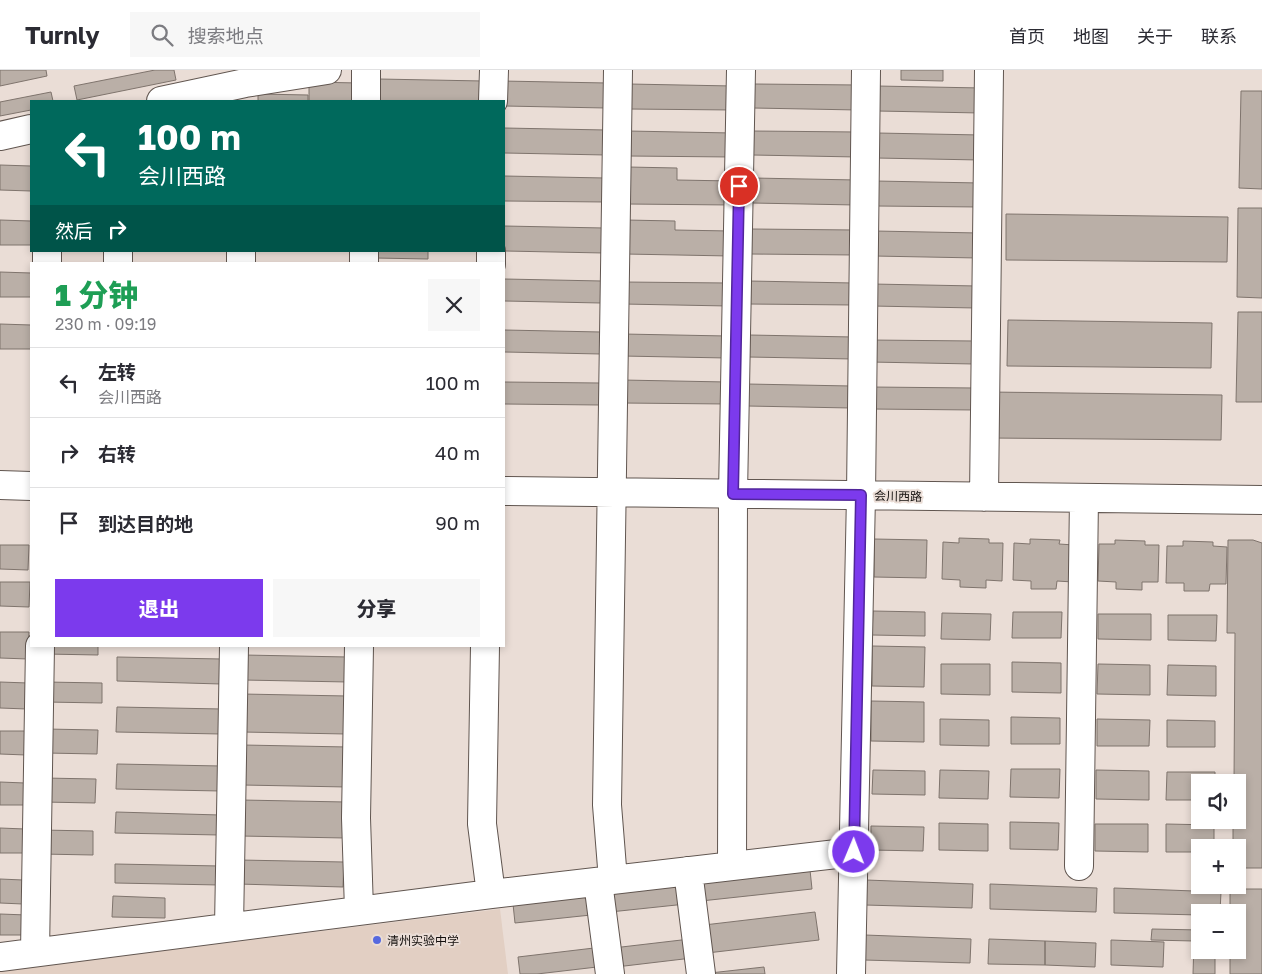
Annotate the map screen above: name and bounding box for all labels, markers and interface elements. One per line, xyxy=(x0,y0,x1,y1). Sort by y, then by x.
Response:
search box xyxy=(130,12,480,57)
text: Turnly xyxy=(25,20,100,49)
icon: search xyxy=(148,21,176,49)
text: 搜索地点 xyxy=(188,24,264,47)
text: 首页 xyxy=(1009,25,1045,47)
text: 地图 xyxy=(1073,25,1109,47)
text: 关于 xyxy=(1137,25,1173,47)
text: 联系 xyxy=(1201,25,1237,47)
text: 100 m xyxy=(138,116,241,158)
icon: left xyxy=(55,120,120,185)
text: 会川西路 xyxy=(138,162,226,189)
pin xyxy=(718,165,760,207)
icon: arrive xyxy=(725,172,753,200)
icon: right xyxy=(103,215,131,243)
text: 然后 xyxy=(55,219,93,242)
text: 1 分钟 xyxy=(55,277,138,313)
button: close xyxy=(428,279,480,331)
text: 230 m · 09:19 xyxy=(55,314,156,334)
text: 左转 xyxy=(98,360,136,383)
icon: left xyxy=(55,369,83,397)
text: 100 m xyxy=(426,371,480,394)
text: 会川西路 xyxy=(98,387,162,407)
icon: right xyxy=(55,439,83,467)
text: 40 m xyxy=(435,441,480,464)
text: 右转 xyxy=(98,442,136,465)
street label: 会川西路 xyxy=(874,488,922,504)
icon: arrive xyxy=(55,509,83,537)
text: 90 m xyxy=(435,511,480,534)
text: 到达目的地 xyxy=(98,512,193,535)
button: 退出 xyxy=(55,579,263,637)
button: 分享 xyxy=(273,579,480,637)
map controls xyxy=(1191,774,1246,959)
button: sound xyxy=(1191,774,1246,829)
position arrow xyxy=(827,825,879,877)
button: + xyxy=(1191,839,1246,894)
button: − xyxy=(1191,904,1246,959)
place label: 清州实验中学 xyxy=(387,933,459,948)
marker: 清州实验中学 xyxy=(371,934,383,946)

